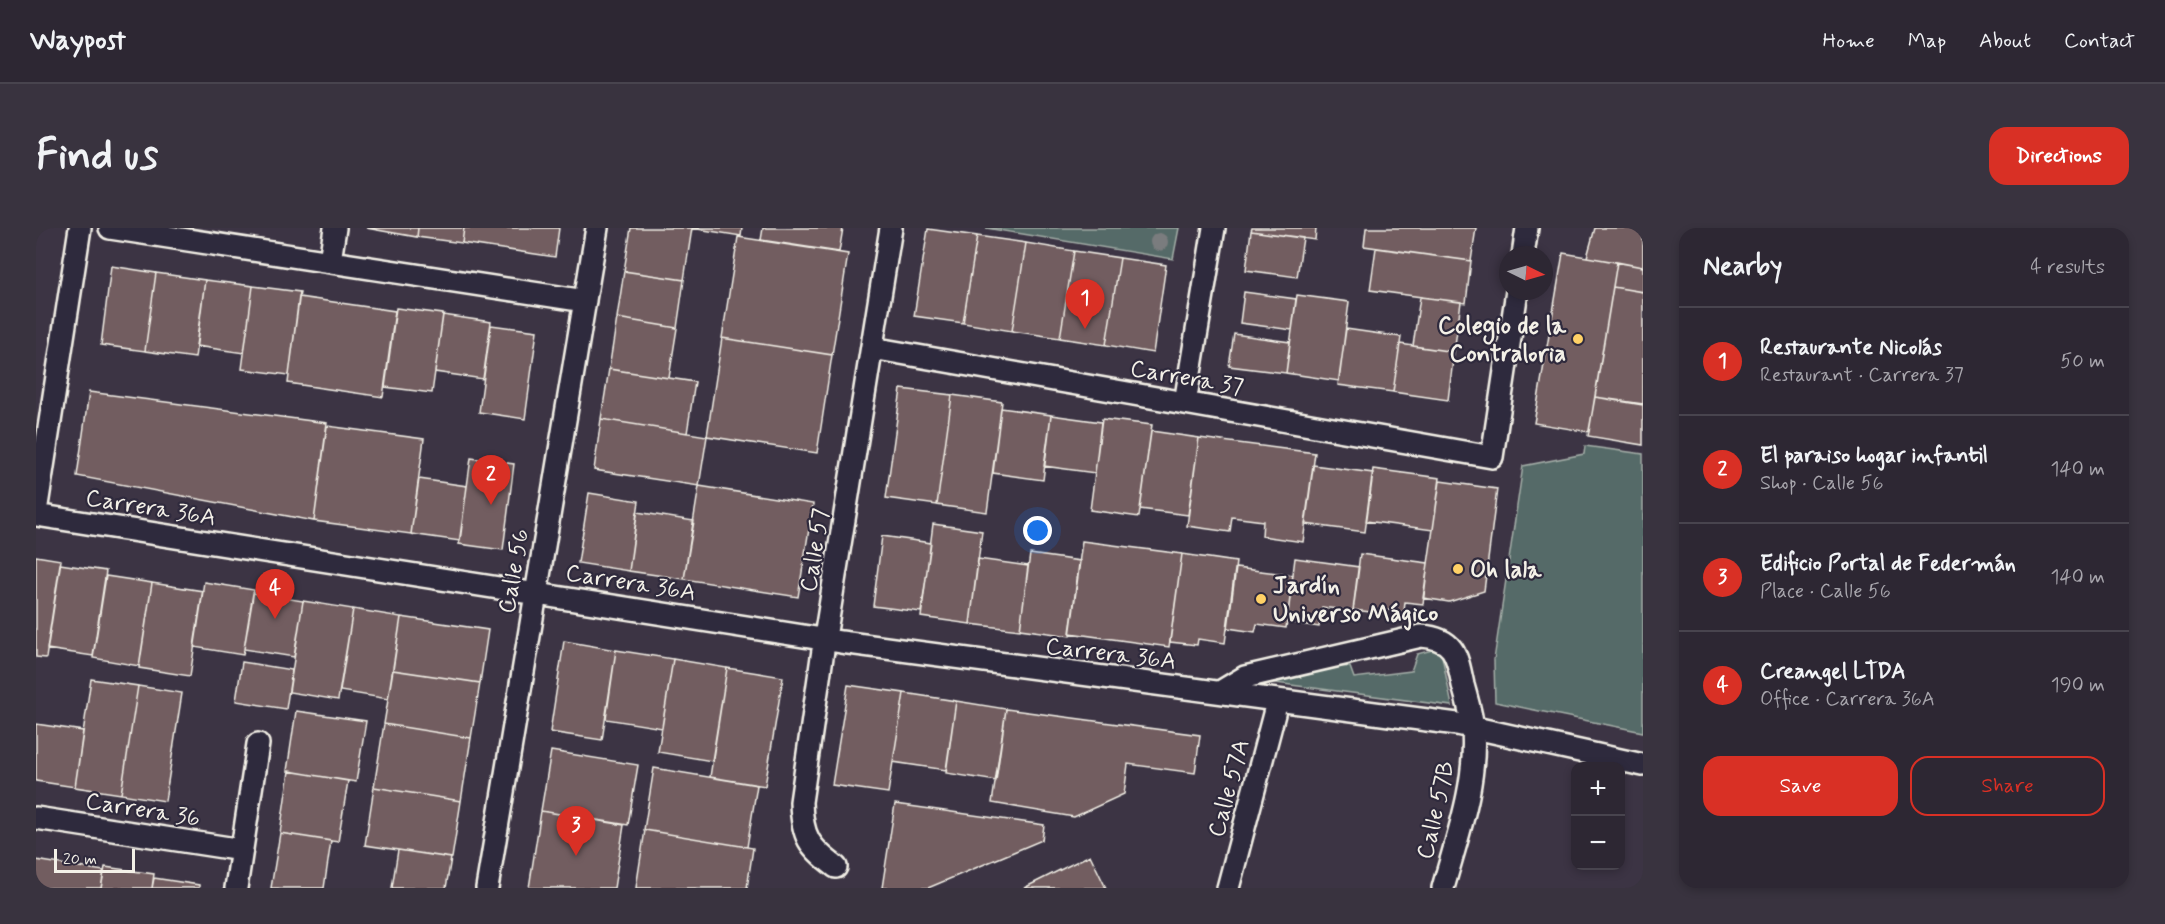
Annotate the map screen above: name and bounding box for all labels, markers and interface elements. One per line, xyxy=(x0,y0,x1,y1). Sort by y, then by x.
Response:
text: Waypost xyxy=(30,23,126,60)
text: Home xyxy=(1823,27,1875,55)
text: Map xyxy=(1908,27,1946,55)
text: About xyxy=(1979,27,2031,55)
text: Contact xyxy=(2064,27,2135,55)
button: Directions xyxy=(1989,127,2129,185)
text: Find us xyxy=(36,129,158,184)
north arrow xyxy=(1499,246,1553,300)
text: Nearby xyxy=(1703,250,1782,284)
text: 4 results xyxy=(2030,254,2105,281)
pin: 1 xyxy=(1066,279,1104,329)
place label: Colegio de la Contraloria xyxy=(1438,311,1567,370)
marker: Colegio de la Contraloria xyxy=(1571,332,1585,346)
text: Restaurante Nicolás xyxy=(1760,334,1942,362)
text: 1 xyxy=(1718,348,1727,375)
text: 50 m xyxy=(2060,348,2105,375)
street label: Carrera 37 xyxy=(1128,353,1246,404)
text: Restaurant · Carrera 37 xyxy=(1760,362,1964,389)
text: El paraiso hogar infantil xyxy=(1760,442,1988,470)
pin: 2 xyxy=(472,456,510,505)
text: 2 xyxy=(1718,456,1727,483)
text: 140 m xyxy=(2051,456,2105,483)
text: Shop · Calle 56 xyxy=(1760,470,1884,497)
street label: Carrera 36A xyxy=(83,483,218,534)
street label: Calle 57 xyxy=(794,506,837,594)
your location xyxy=(1023,516,1052,545)
street label: Calle 56 xyxy=(492,526,537,616)
text: Edificio Portal de Federmán xyxy=(1760,550,2016,578)
place label: Oh lala xyxy=(1470,555,1542,586)
street label: Carrera 36A xyxy=(563,558,698,609)
marker: Oh lala xyxy=(1451,562,1465,576)
text: 3 xyxy=(1718,564,1727,591)
text: 140 m xyxy=(2051,564,2105,591)
pin: 4 xyxy=(256,570,294,619)
place label: Jardín Universo Mágico xyxy=(1273,571,1438,631)
text: Place · Calle 56 xyxy=(1760,578,1891,605)
marker: Jardín Universo Mágico xyxy=(1254,592,1268,606)
street label: Carrera 36A xyxy=(1044,631,1178,678)
text: Creangel LTDA xyxy=(1760,658,1906,686)
text: 4 xyxy=(1717,672,1728,699)
text: 190 m xyxy=(2051,672,2105,699)
text: Office · Carrera 36A xyxy=(1760,686,1935,713)
street label: Calle 57A xyxy=(1202,736,1257,841)
button: Save xyxy=(1703,756,1898,816)
button: Share xyxy=(1910,756,2105,816)
street label: Calle 57B xyxy=(1410,758,1463,862)
map controls xyxy=(1571,762,1625,870)
button: + xyxy=(1571,762,1625,816)
street label: Carrera 36 xyxy=(83,786,202,835)
pin: 3 xyxy=(556,806,596,856)
button: − xyxy=(1571,816,1625,870)
scale bar xyxy=(54,846,135,874)
text: 20 m xyxy=(63,849,97,870)

